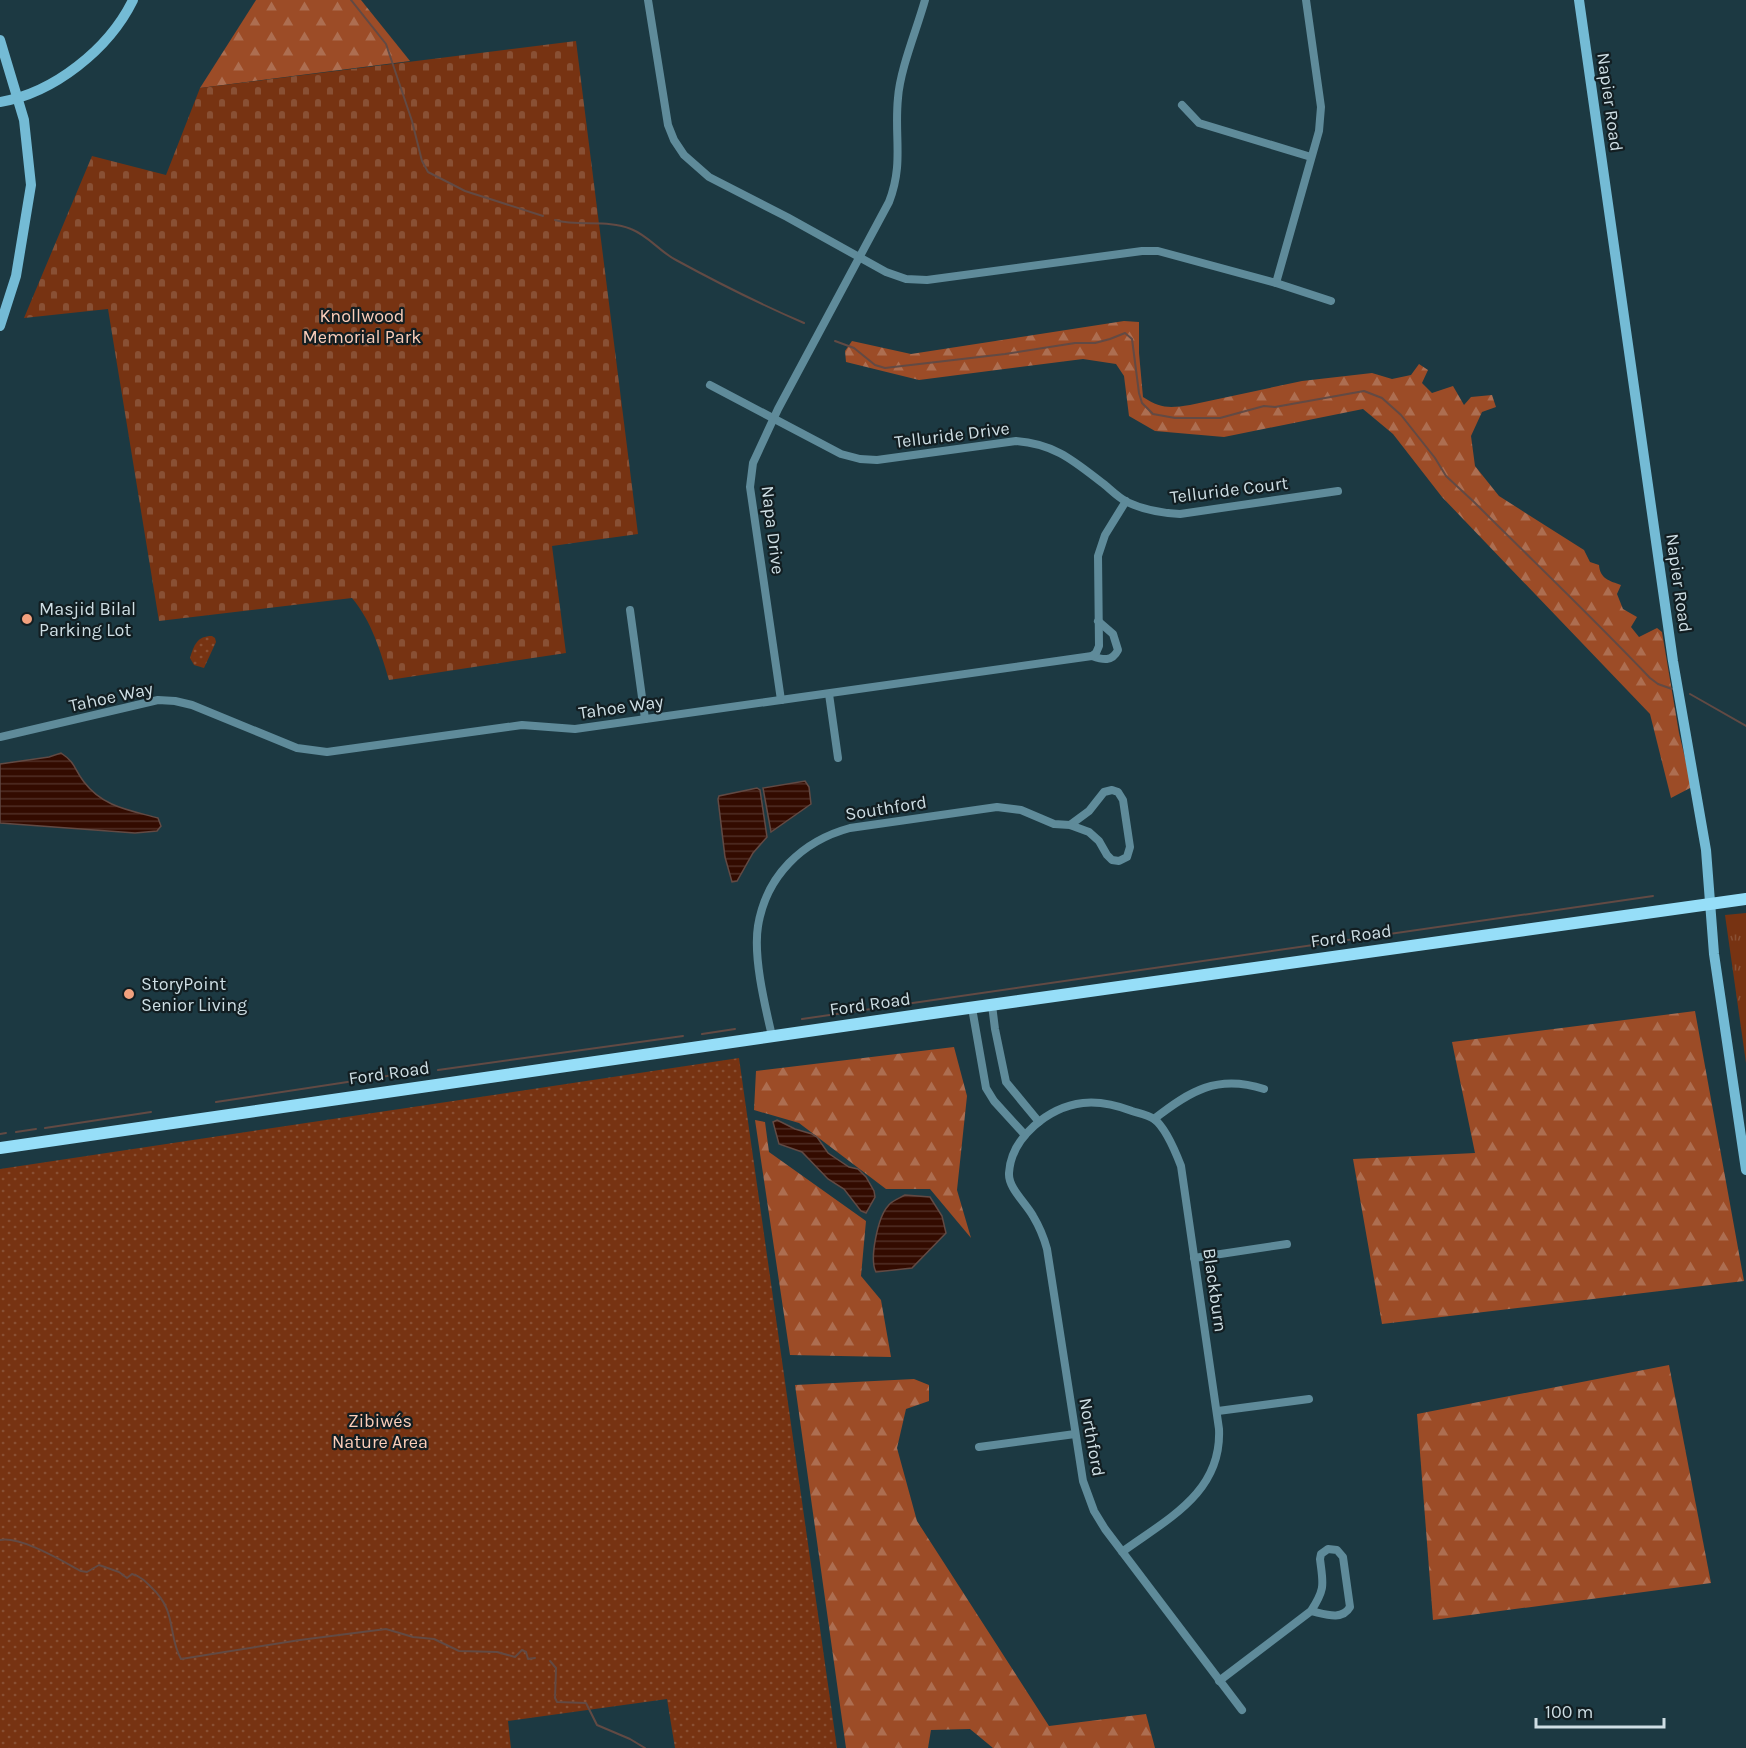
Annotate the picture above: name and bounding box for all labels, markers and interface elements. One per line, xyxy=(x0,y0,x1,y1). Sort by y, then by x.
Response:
street label: Napier Road xyxy=(1592,51,1628,153)
park label: Knollwood Memorial Park xyxy=(303,305,421,348)
street label: Telluride Drive xyxy=(893,417,1011,453)
street label: Telluride Court xyxy=(1169,472,1290,508)
street label: Napa Drive xyxy=(757,485,789,575)
street label: Napier Road xyxy=(1661,532,1697,634)
place label: Masjid Bilal Parking Lot xyxy=(39,598,136,641)
marker: Masjid Bilal Parking Lot xyxy=(20,612,34,626)
street label: Tahoe Way xyxy=(67,677,156,717)
street label: Tahoe Way xyxy=(577,690,665,724)
street label: Southford xyxy=(844,791,928,825)
street label: Ford Road xyxy=(1309,919,1393,953)
place label: StoryPoint Senior Living xyxy=(141,973,247,1016)
marker: StoryPoint Senior Living xyxy=(122,987,136,1001)
street label: Ford Road xyxy=(828,987,912,1021)
street label: Ford Road xyxy=(347,1056,431,1090)
street label: Blackburn xyxy=(1198,1247,1232,1333)
street label: Northford xyxy=(1074,1396,1110,1478)
park label: Zibiwés Nature Area xyxy=(332,1410,428,1453)
scale bar xyxy=(1536,1691,1664,1729)
text: 100 m xyxy=(1545,1701,1593,1723)

